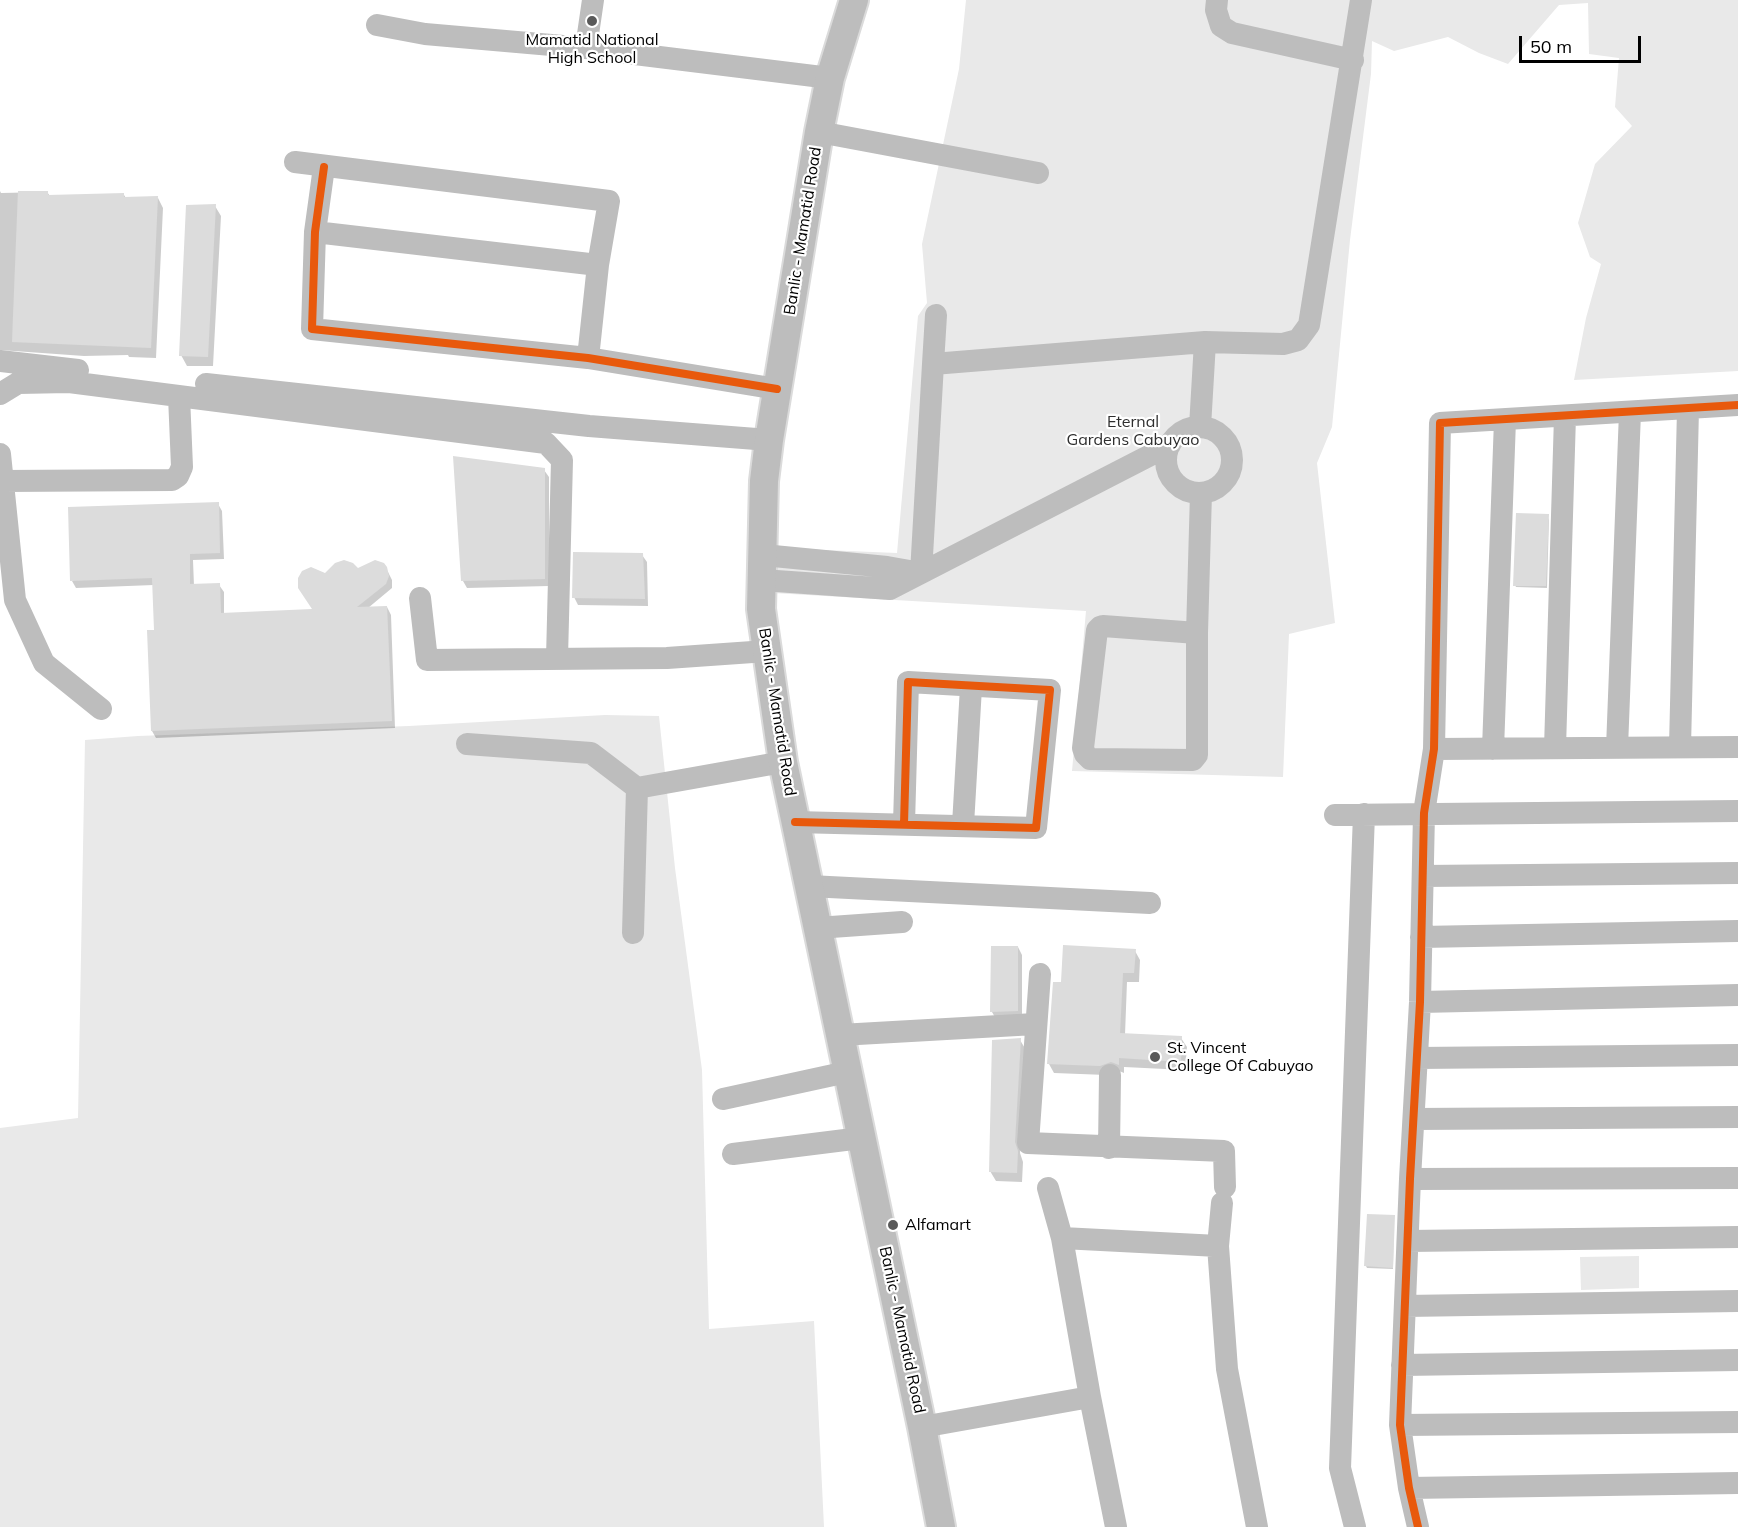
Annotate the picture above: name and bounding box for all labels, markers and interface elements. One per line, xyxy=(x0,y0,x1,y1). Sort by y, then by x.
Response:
marker: Mamatid National High School xyxy=(585,14,599,28)
scale bar xyxy=(1522,24,1644,62)
place label: Mamatid National High School xyxy=(525,30,659,68)
text: 50 m xyxy=(1530,35,1572,58)
street label: Banlic - Mamatid Road xyxy=(780,146,826,316)
park label: Eternal Gardens Cabuyao xyxy=(1067,412,1199,450)
street label: Banlic - Mamatid Road xyxy=(754,627,800,797)
place label: St. Vincent College Of Cabuyao xyxy=(1167,1038,1313,1076)
marker: St. Vincent College Of Cabuyao xyxy=(1148,1050,1162,1064)
place label: Alfamart xyxy=(905,1215,971,1235)
marker: Alfamart xyxy=(886,1218,900,1232)
street label: Banlic - Mamatid Road xyxy=(875,1245,929,1415)

